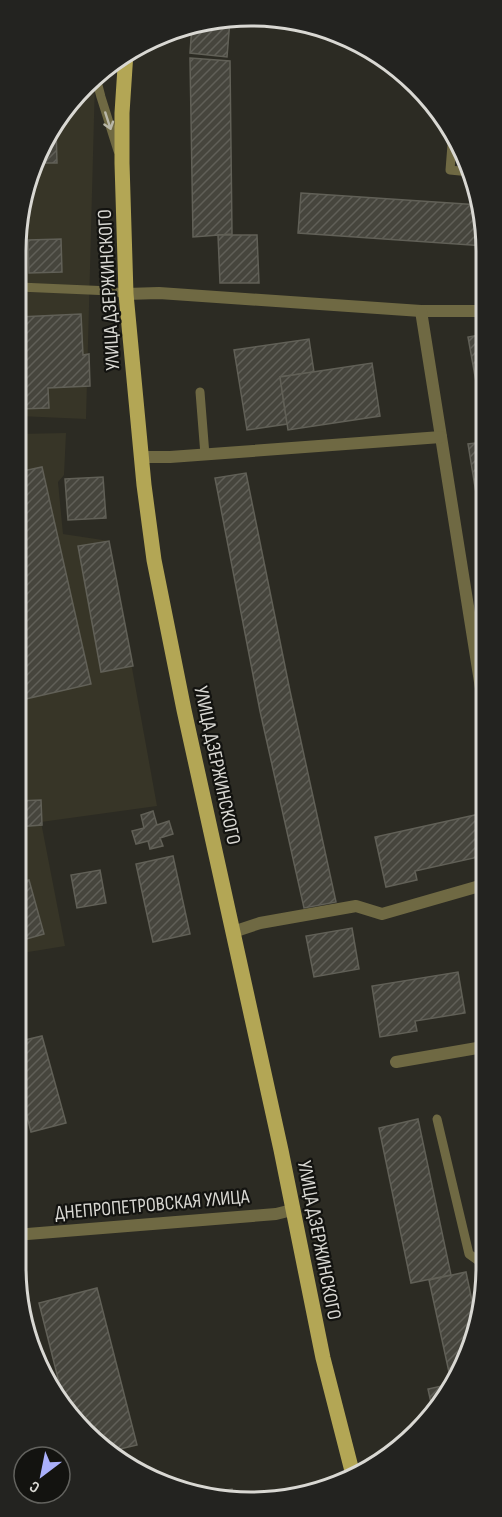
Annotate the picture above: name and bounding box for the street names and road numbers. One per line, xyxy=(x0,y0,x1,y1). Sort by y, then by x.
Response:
street label: УЛИЦА ДЗЕРЖИНСКОГО xyxy=(93,209,125,371)
street label: УЛИЦА ДЗЕРЖИНСКОГО xyxy=(188,684,246,847)
street label: УЛИЦА ДЗЕРЖИНСКОГО xyxy=(292,1159,346,1322)
street label: ДНЕПРОПЕТРОВСКАЯ УЛИЦА xyxy=(54,1185,251,1225)

